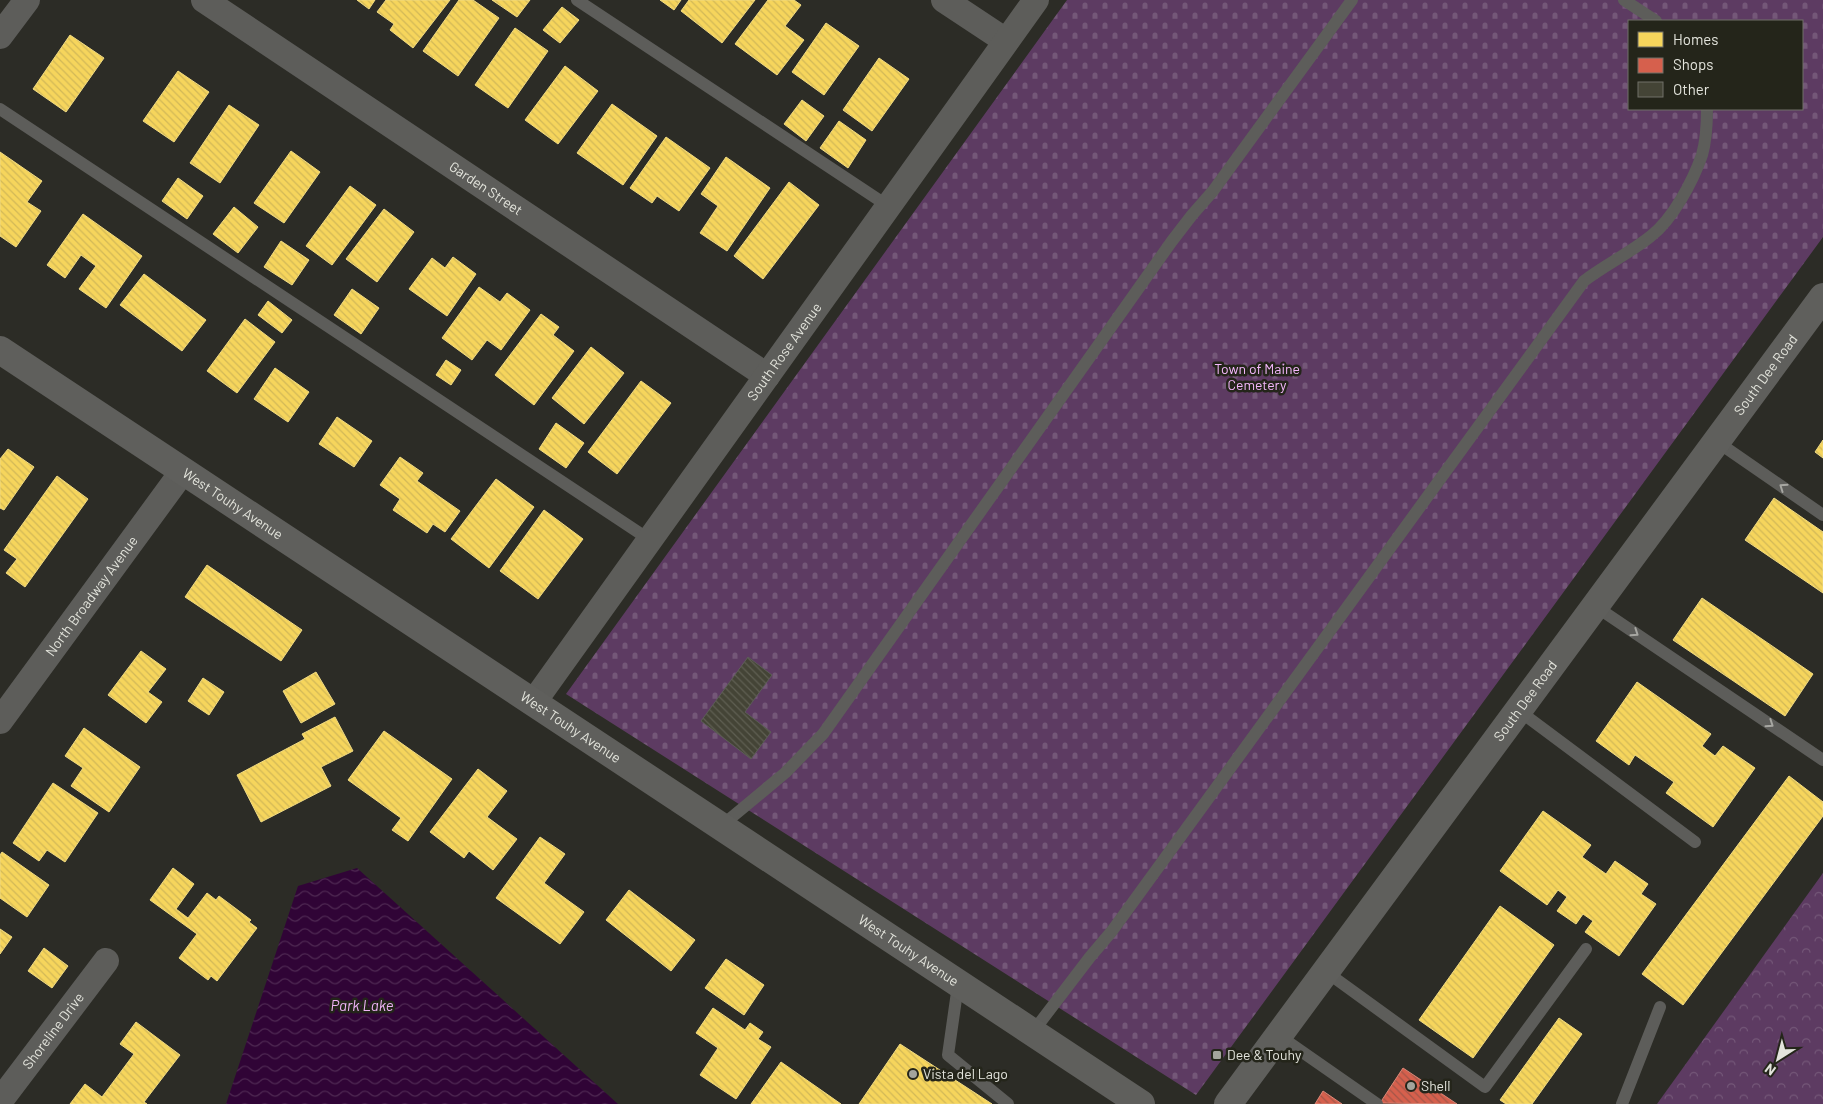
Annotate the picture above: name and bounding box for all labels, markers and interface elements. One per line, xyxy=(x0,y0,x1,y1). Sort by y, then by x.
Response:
legend xyxy=(1628,20,1803,110)
text: Homes xyxy=(1673,30,1718,48)
text: Shops xyxy=(1673,55,1713,73)
text: Other xyxy=(1673,80,1710,98)
street label: Garden Street xyxy=(446,157,526,218)
street label: South Rose Avenue xyxy=(743,299,825,404)
street label: South Dee Road xyxy=(1730,331,1801,418)
park label: Town of Maine Cemetery xyxy=(1214,360,1300,393)
street label: West Touhy Avenue xyxy=(180,464,287,543)
one-way arrow xyxy=(1779,484,1788,494)
street label: North Broadway Avenue xyxy=(41,532,141,659)
one-way arrow xyxy=(1630,627,1639,636)
street label: South Dee Road xyxy=(1490,657,1560,744)
street label: West Touhy Avenue xyxy=(517,687,624,766)
one-way arrow xyxy=(1765,718,1774,728)
street label: West Touhy Avenue xyxy=(855,911,962,989)
street label: Shoreline Drive xyxy=(18,989,87,1072)
water label: Park Lake xyxy=(331,996,394,1014)
north arrow xyxy=(1753,1034,1803,1084)
place label: Dee & Touhy xyxy=(1227,1046,1302,1063)
marker: Dee & Touhy xyxy=(1211,1049,1223,1061)
text: N xyxy=(1761,1060,1779,1080)
place label: Vista del Lago xyxy=(923,1065,1008,1082)
marker: Vista del Lago xyxy=(907,1068,919,1080)
place label: Shell xyxy=(1421,1077,1451,1094)
marker: Shell xyxy=(1405,1080,1417,1092)

